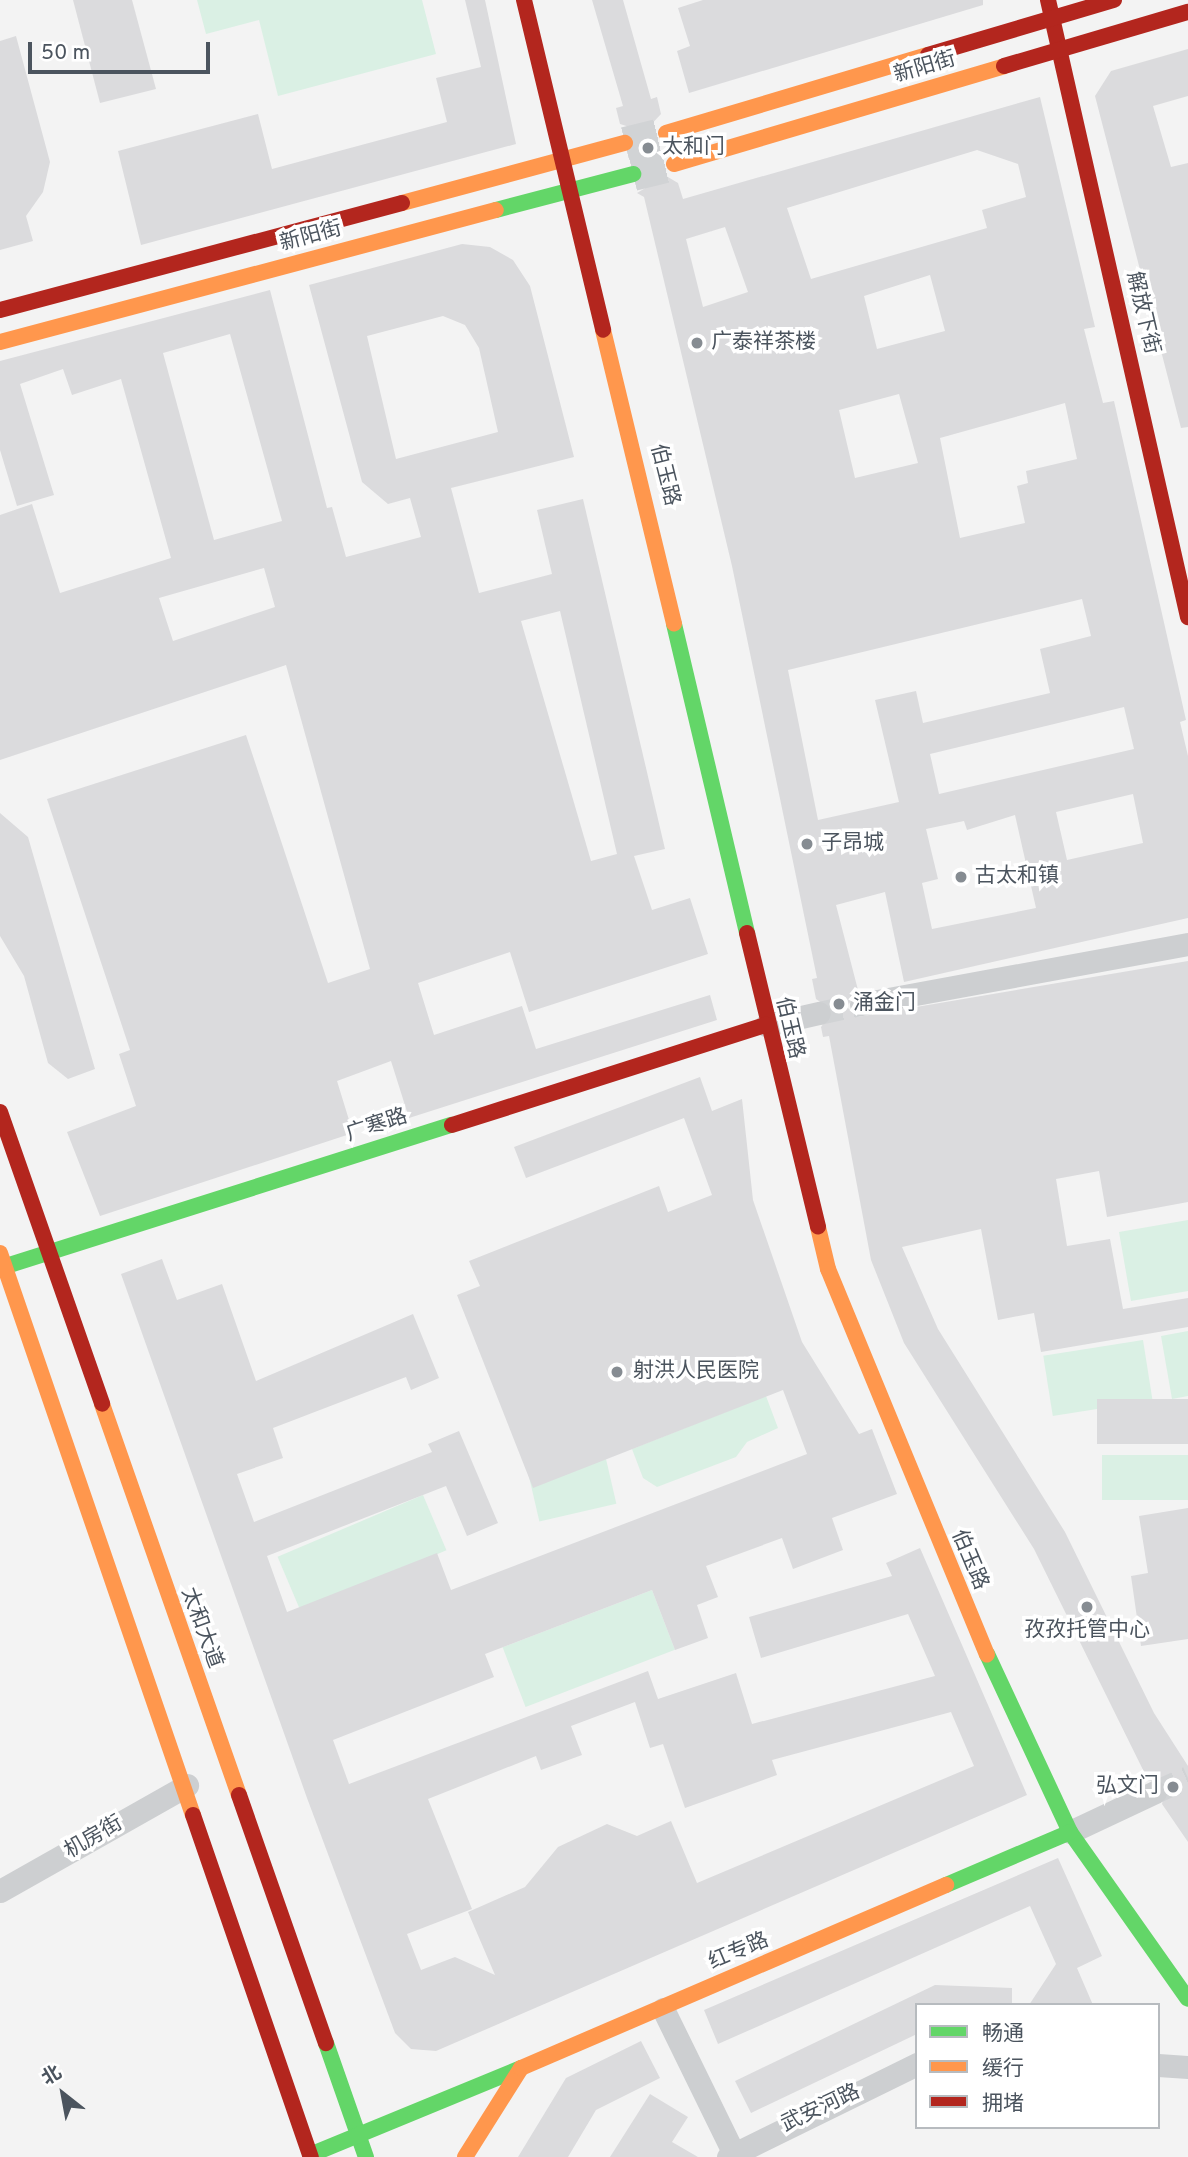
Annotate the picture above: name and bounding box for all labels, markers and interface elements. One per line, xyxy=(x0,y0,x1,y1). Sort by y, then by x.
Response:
scale bar xyxy=(32,28,214,72)
text: 50 m xyxy=(41,40,90,67)
street label: 新阳街 xyxy=(891,47,959,89)
place label: 太和门 xyxy=(662,135,725,161)
marker: 太和门 xyxy=(640,140,656,156)
street label: 新阳街 xyxy=(277,217,345,257)
street label: 解放下街 xyxy=(1120,269,1164,357)
place label: 广泰祥茶楼 xyxy=(711,330,816,356)
marker: 广泰祥茶楼 xyxy=(689,335,705,351)
street label: 伯玉路 xyxy=(644,441,684,509)
place label: 子昂城 xyxy=(821,831,884,857)
marker: 子昂城 xyxy=(799,836,815,852)
place label: 古太和镇 xyxy=(975,864,1059,890)
marker: 古太和镇 xyxy=(953,869,969,885)
place label: 涌金门 xyxy=(853,991,916,1017)
street label: 伯玉路 xyxy=(770,994,808,1062)
marker: 涌金门 xyxy=(831,996,847,1012)
street label: 广寒路 xyxy=(343,1104,411,1148)
place label: 射洪人民医院 xyxy=(633,1359,759,1385)
marker: 射洪人民医院 xyxy=(607,1362,627,1382)
street label: 伯玉路 xyxy=(945,1526,993,1594)
street label: 太和大道 xyxy=(175,1584,227,1672)
marker: 孜孜托管中心 xyxy=(1079,1599,1095,1615)
place label: 孜孜托管中心 xyxy=(1024,1618,1150,1644)
place label: 弘文门 xyxy=(1096,1774,1159,1800)
marker: 弘文门 xyxy=(1165,1779,1181,1795)
street label: 机房街 xyxy=(60,1811,128,1865)
street label: 红专路 xyxy=(705,1928,773,1976)
legend xyxy=(915,2003,1160,2129)
text: 畅通 xyxy=(982,2021,1024,2048)
text: 缓行 xyxy=(982,2056,1024,2083)
north arrow xyxy=(28,2059,98,2129)
text: 北 xyxy=(38,2061,67,2091)
street label: 武安河路 xyxy=(778,2080,864,2138)
text: 拥堵 xyxy=(982,2091,1024,2118)

